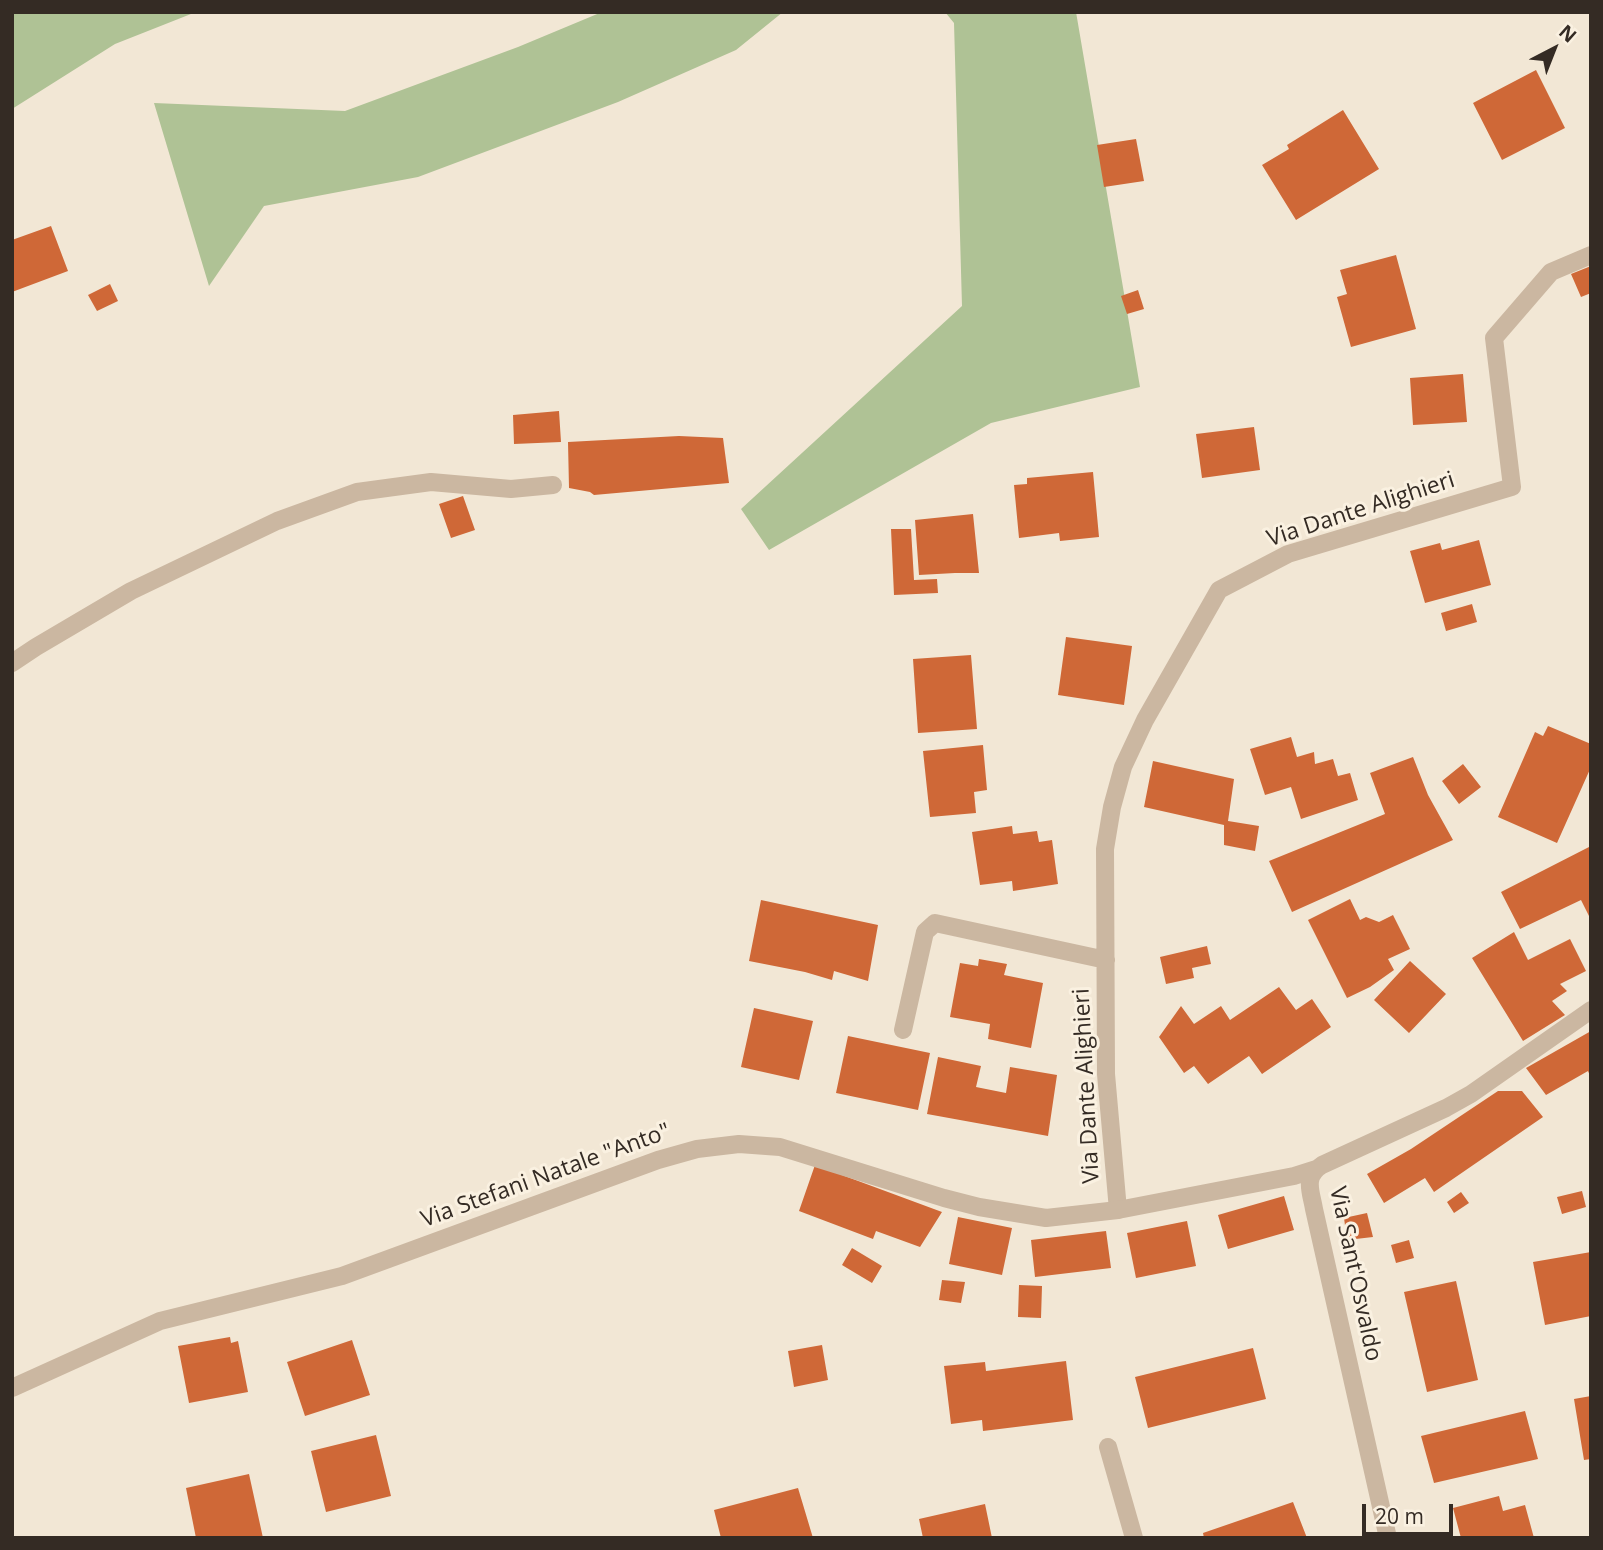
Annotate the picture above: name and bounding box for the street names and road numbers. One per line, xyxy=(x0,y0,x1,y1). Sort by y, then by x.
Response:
street label: Via Dante Alighieri xyxy=(1264,467,1458,553)
street label: Via Dante Alighieri xyxy=(1068,988,1106,1184)
street label: Via Stefani Natale "Anto" xyxy=(418,1118,674,1234)
street label: Via Sant'Osvaldo xyxy=(1323,1184,1387,1364)

